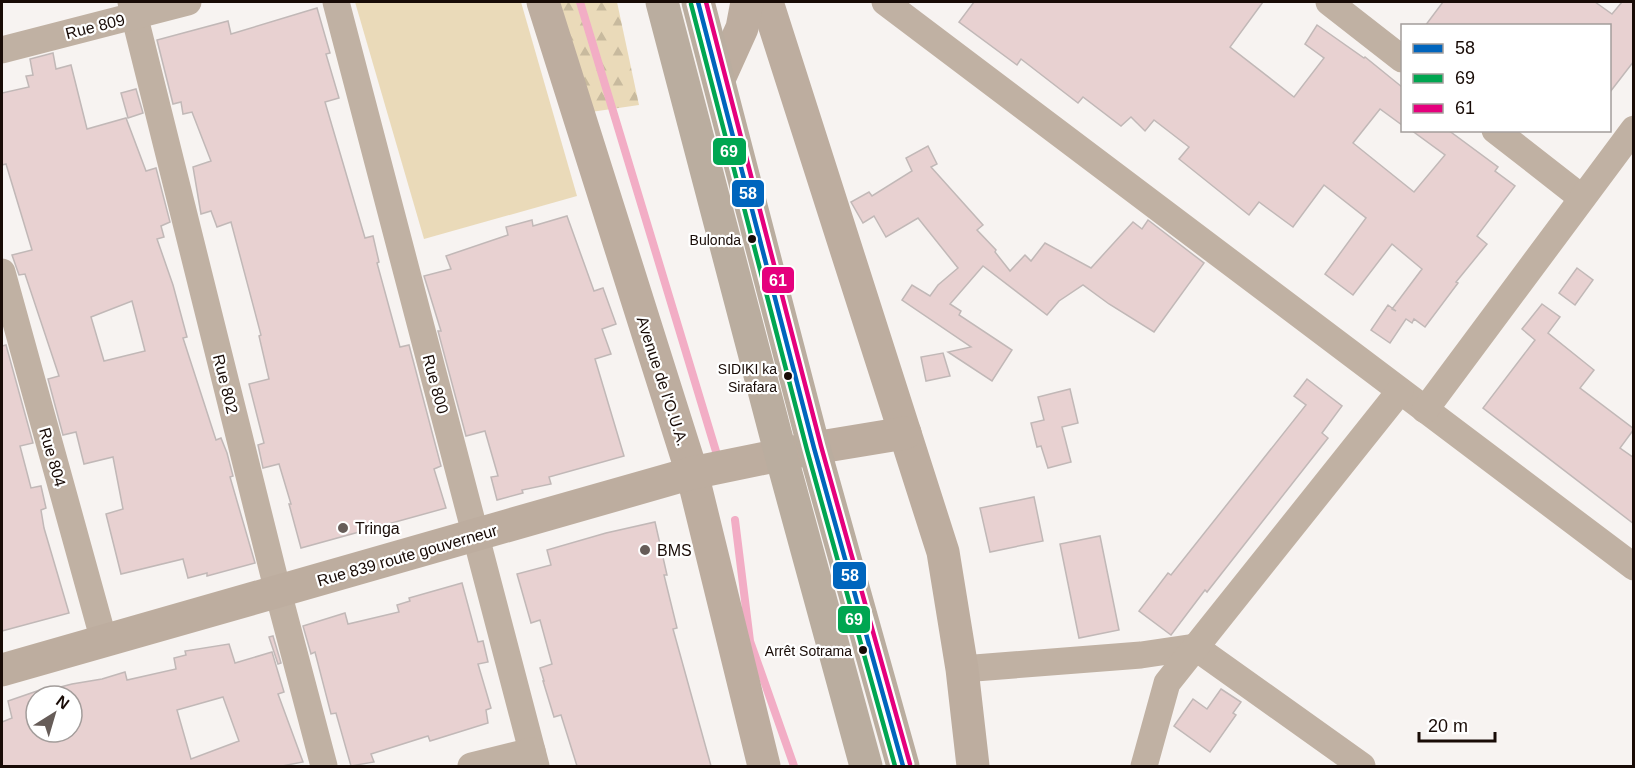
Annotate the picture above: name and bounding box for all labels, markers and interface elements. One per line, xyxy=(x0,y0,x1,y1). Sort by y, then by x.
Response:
street label: Rue 809 xyxy=(64,11,127,42)
legend xyxy=(1401,24,1611,132)
text: 58 xyxy=(1455,38,1475,58)
text: 69 xyxy=(1455,68,1475,88)
text: 61 xyxy=(1455,98,1475,118)
line badge: 69 xyxy=(712,137,747,166)
text: 69 xyxy=(720,143,738,160)
line badge: 58 xyxy=(731,179,765,208)
text: 58 xyxy=(739,185,757,202)
place label: Bulonda xyxy=(690,232,741,248)
marker: Bulonda xyxy=(746,233,758,245)
line badge: 61 xyxy=(761,266,795,294)
text: 61 xyxy=(769,272,787,289)
street label: Avenue de l'O.U.A. xyxy=(634,314,692,448)
street label: Rue 802 xyxy=(210,353,241,416)
street label: Rue 800 xyxy=(419,353,452,416)
place label: SIDIKI ka Sirafara xyxy=(718,361,777,395)
marker: SIDIKI ka Sirafara xyxy=(782,370,794,382)
street label: Rue 804 xyxy=(36,426,69,489)
place label: Tringa xyxy=(355,520,400,537)
street label: Rue 839 route gouverneur xyxy=(315,521,500,589)
marker: Tringa xyxy=(336,521,350,535)
place label: BMS xyxy=(657,542,692,559)
marker: BMS xyxy=(638,543,652,557)
line badge: 58 xyxy=(832,561,867,590)
text: 58 xyxy=(841,567,859,584)
line badge: 69 xyxy=(837,605,871,634)
text: 69 xyxy=(845,611,863,628)
place label: Arrêt Sotrama xyxy=(765,643,852,659)
marker: Arrêt Sotrama xyxy=(857,644,869,656)
north arrow xyxy=(24,684,84,744)
text: N xyxy=(53,692,72,713)
scale bar xyxy=(1419,705,1496,743)
text: 20 m xyxy=(1428,716,1468,736)

